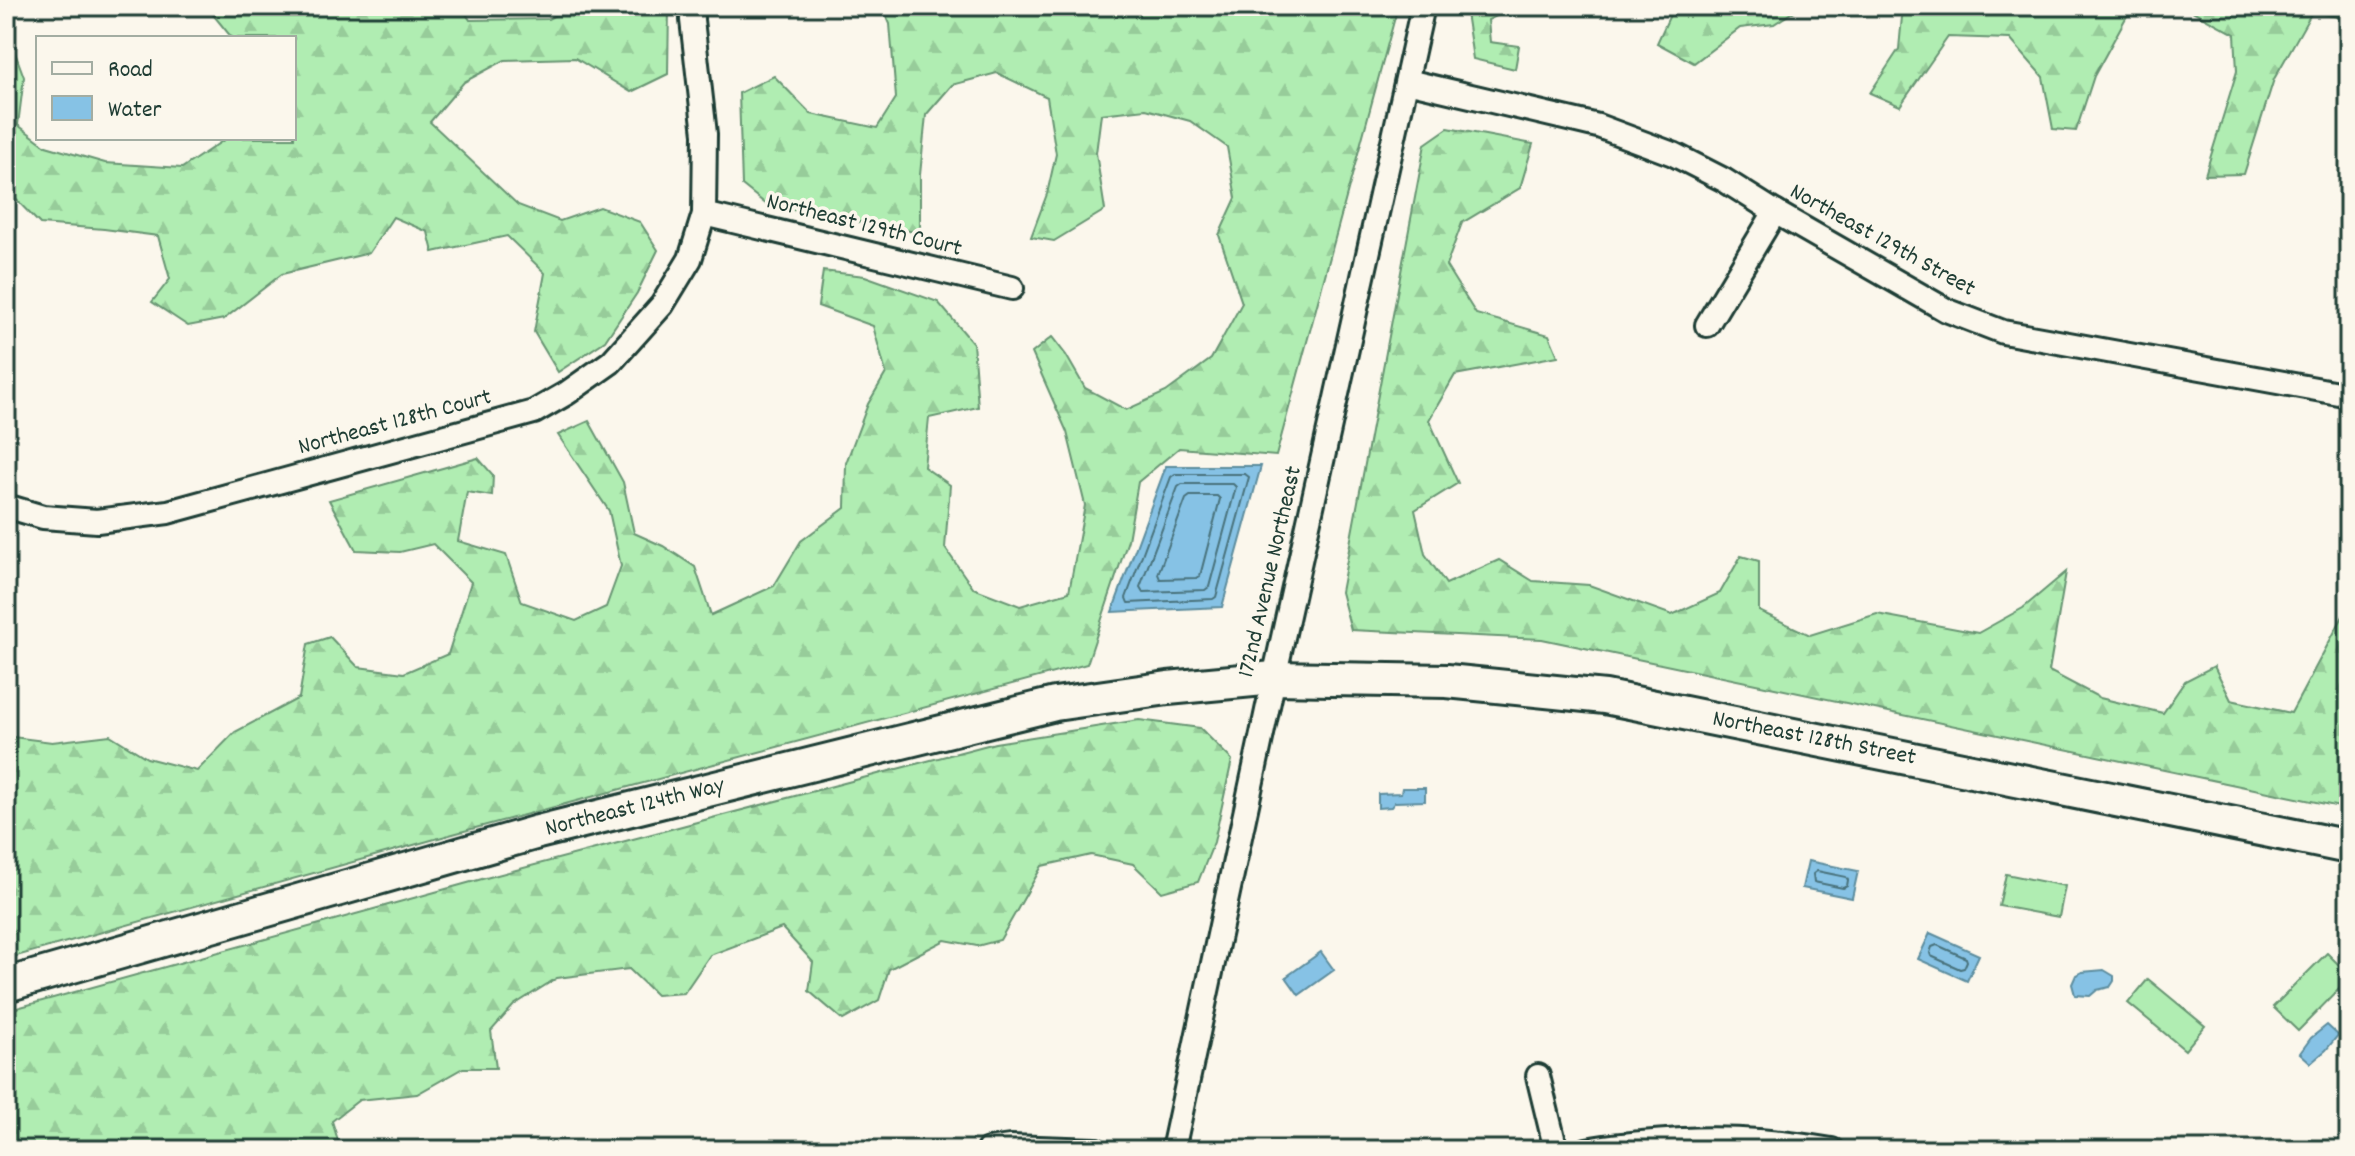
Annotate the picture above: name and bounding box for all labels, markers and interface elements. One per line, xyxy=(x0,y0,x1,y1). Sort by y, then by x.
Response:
legend xyxy=(36,36,296,140)
text: Road xyxy=(108,54,153,88)
text: Water xyxy=(108,94,161,128)
street label: Northeast 129th Street xyxy=(1783,176,1981,306)
street label: Northeast 129th Court xyxy=(763,185,965,267)
street label: Northeast 128th Court xyxy=(295,381,496,465)
street label: 172nd Avenue Northeast xyxy=(1230,463,1312,681)
street label: Northeast 128th Street xyxy=(1709,703,1919,775)
street label: Northeast 124th Way xyxy=(542,769,729,847)

